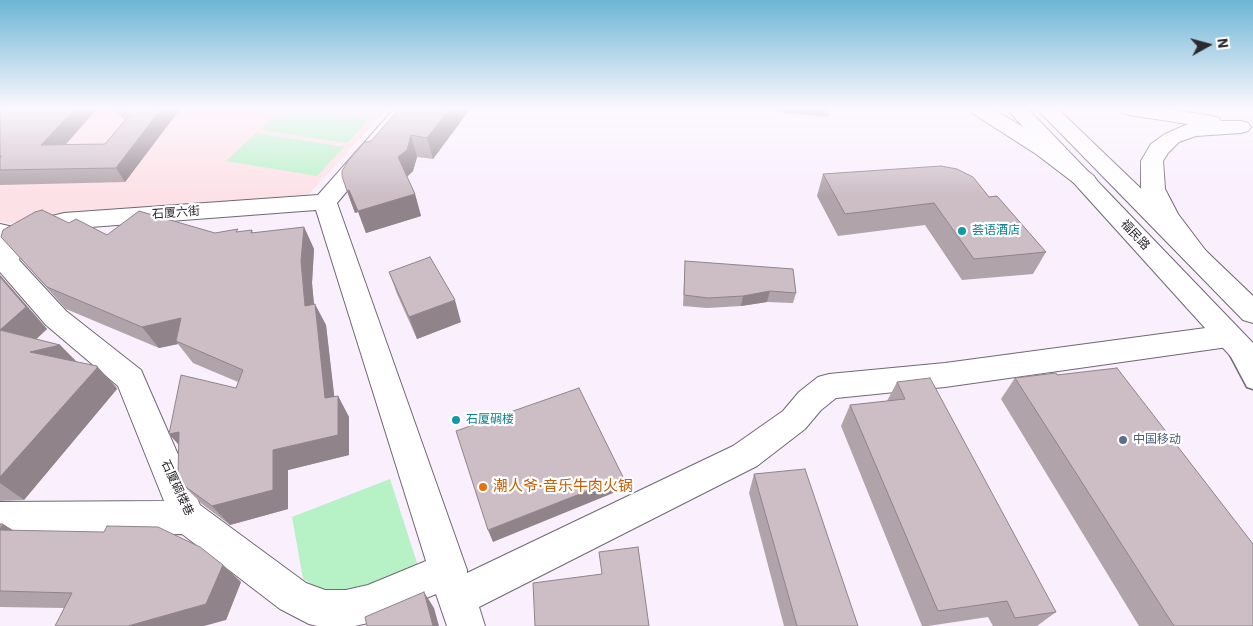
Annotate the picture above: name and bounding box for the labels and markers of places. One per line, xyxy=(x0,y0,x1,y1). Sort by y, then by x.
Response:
place label: 荟语酒店 xyxy=(972,224,1020,238)
marker: 荟语酒店 xyxy=(956,225,968,237)
place label: 石厦碉楼 xyxy=(466,413,514,427)
marker: 石厦碉楼 xyxy=(450,414,462,426)
place label: 中国移动 xyxy=(1133,433,1181,447)
marker: 中国移动 xyxy=(1117,434,1129,446)
place label: 潮人爷·音乐牛肉火锅 xyxy=(493,478,633,496)
marker: 潮人爷·音乐牛肉火锅 xyxy=(477,481,489,493)

